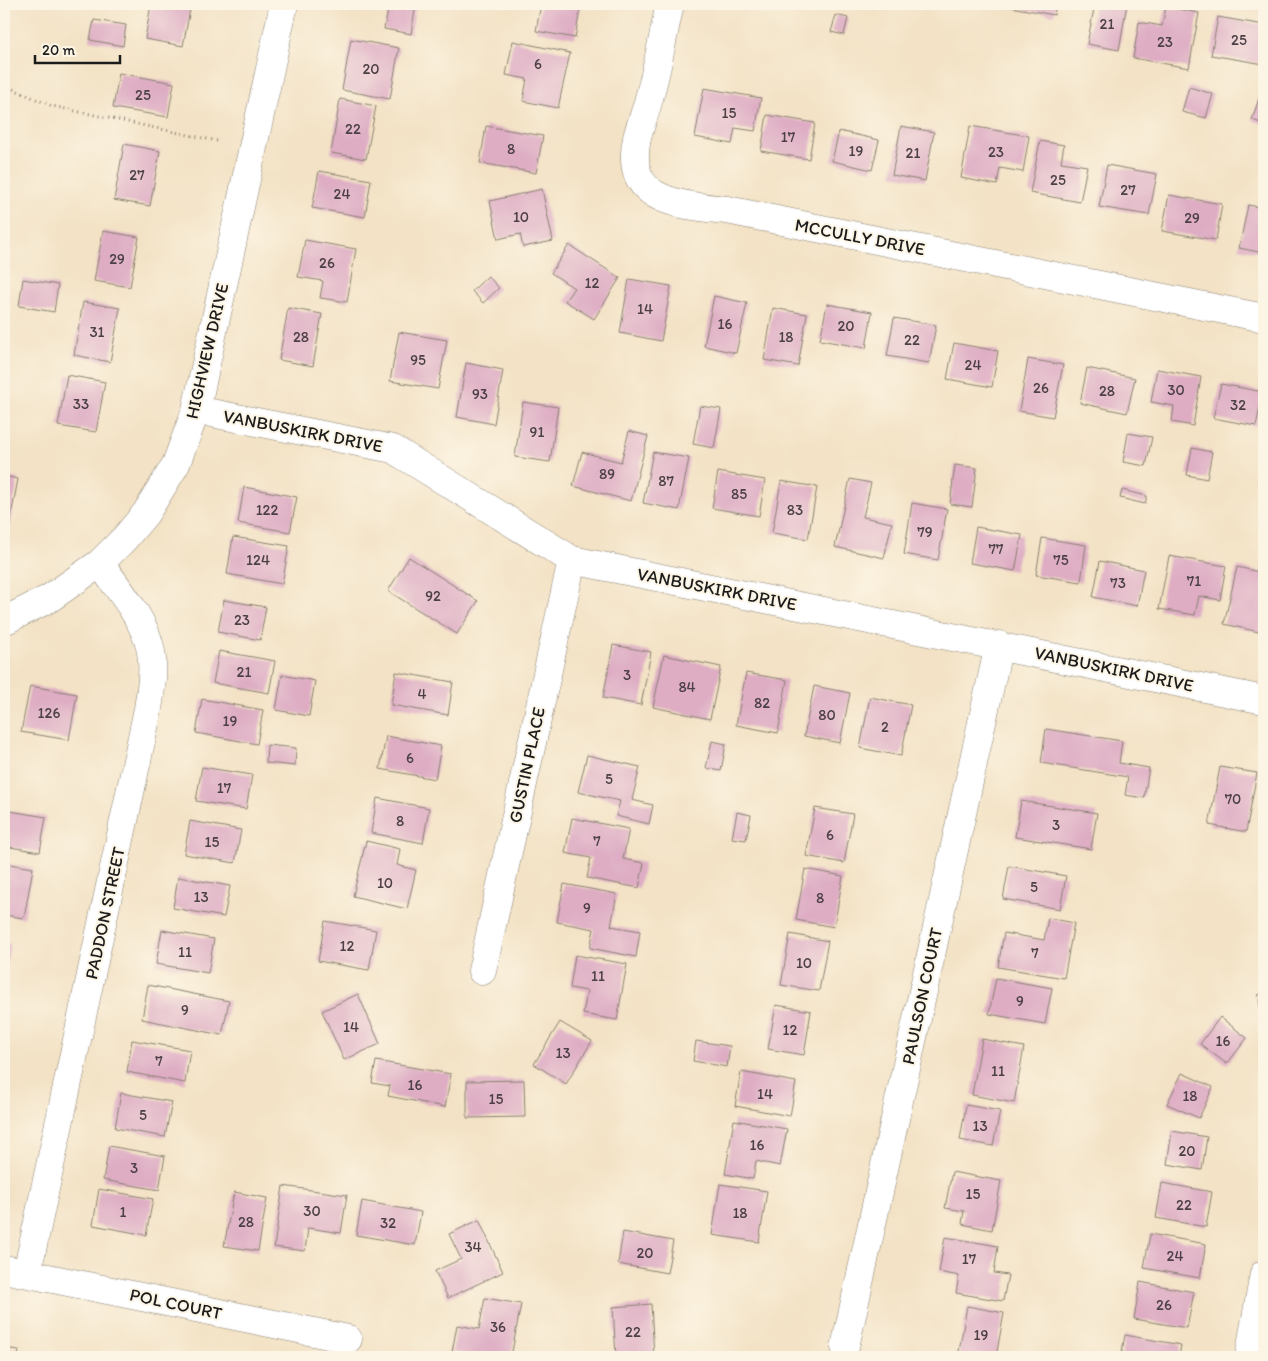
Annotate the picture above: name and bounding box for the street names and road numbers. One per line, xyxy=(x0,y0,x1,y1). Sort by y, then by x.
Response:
street label: MCCULLY DRIVE xyxy=(793,214,927,260)
street label: HIGHVIEW DRIVE xyxy=(181,281,233,421)
street label: VANBUSKIRK DRIVE xyxy=(221,405,385,457)
street label: VANBUSKIRK DRIVE xyxy=(635,563,799,615)
street label: VANBUSKIRK DRIVE xyxy=(1032,641,1196,697)
street label: GUSTIN PLACE xyxy=(504,705,550,825)
street label: PADDON STREET xyxy=(80,845,130,981)
street label: PAULSON COURT xyxy=(897,926,947,1066)
street label: POL COURT xyxy=(128,1283,224,1325)

